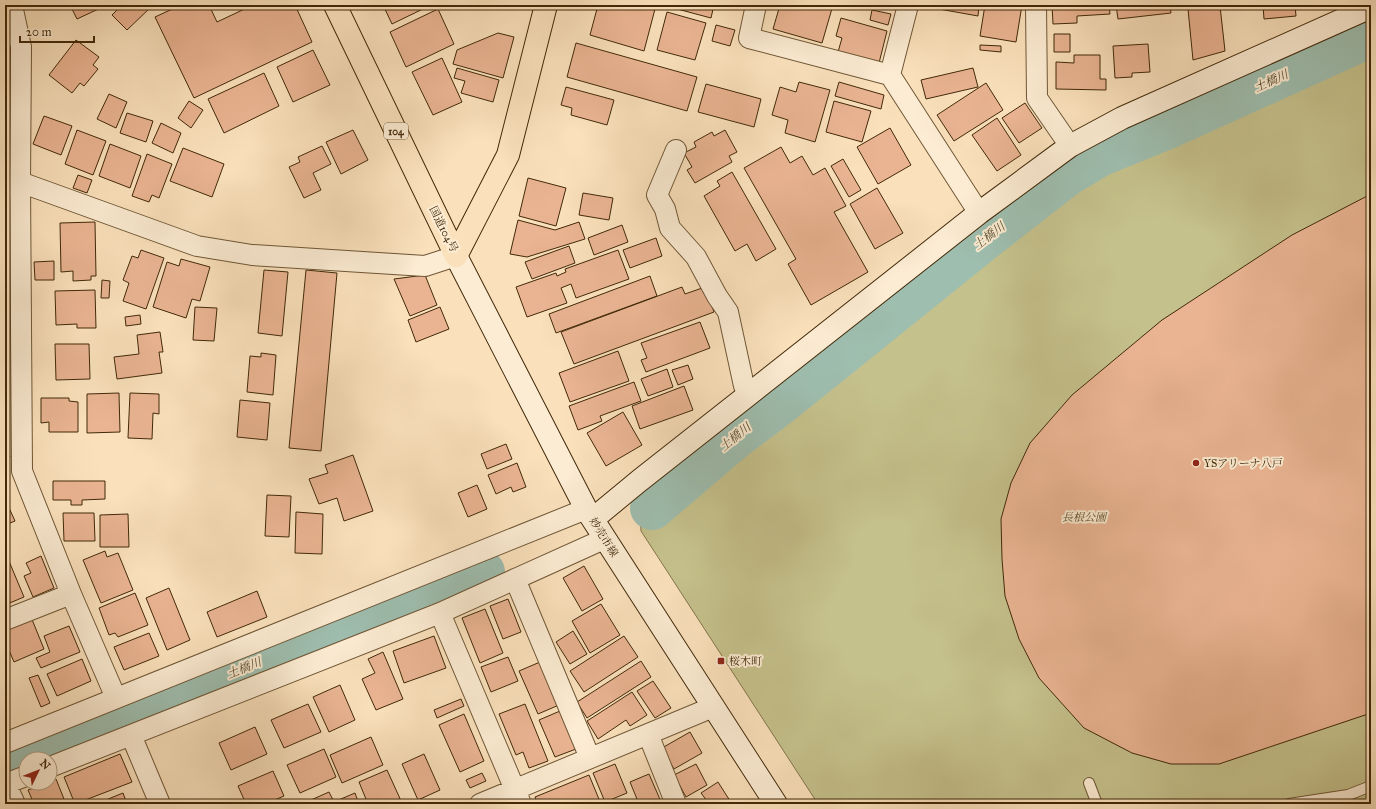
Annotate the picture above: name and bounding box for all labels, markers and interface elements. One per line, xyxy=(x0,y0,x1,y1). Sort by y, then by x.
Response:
scale bar xyxy=(20,18,94,44)
text: 20 m xyxy=(26,25,52,39)
water label: 土橋川 xyxy=(1252,66,1292,95)
road number: 104 xyxy=(384,123,408,139)
street label: 国道104号 xyxy=(426,204,461,254)
water label: 土橋川 xyxy=(971,218,1009,253)
water label: 土橋川 xyxy=(717,419,755,454)
place label: YSアリーナ八戸 xyxy=(1204,457,1283,470)
marker: YSアリーナ八戸 xyxy=(1191,458,1201,468)
park label: 長根公園 xyxy=(1062,511,1108,524)
street label: 妙売市線 xyxy=(586,515,621,559)
water label: 土橋川 xyxy=(225,654,265,681)
place label: 桜木町 xyxy=(729,655,762,668)
marker: 桜木町 xyxy=(716,656,726,666)
north arrow xyxy=(18,751,58,791)
text: N xyxy=(37,757,53,773)

